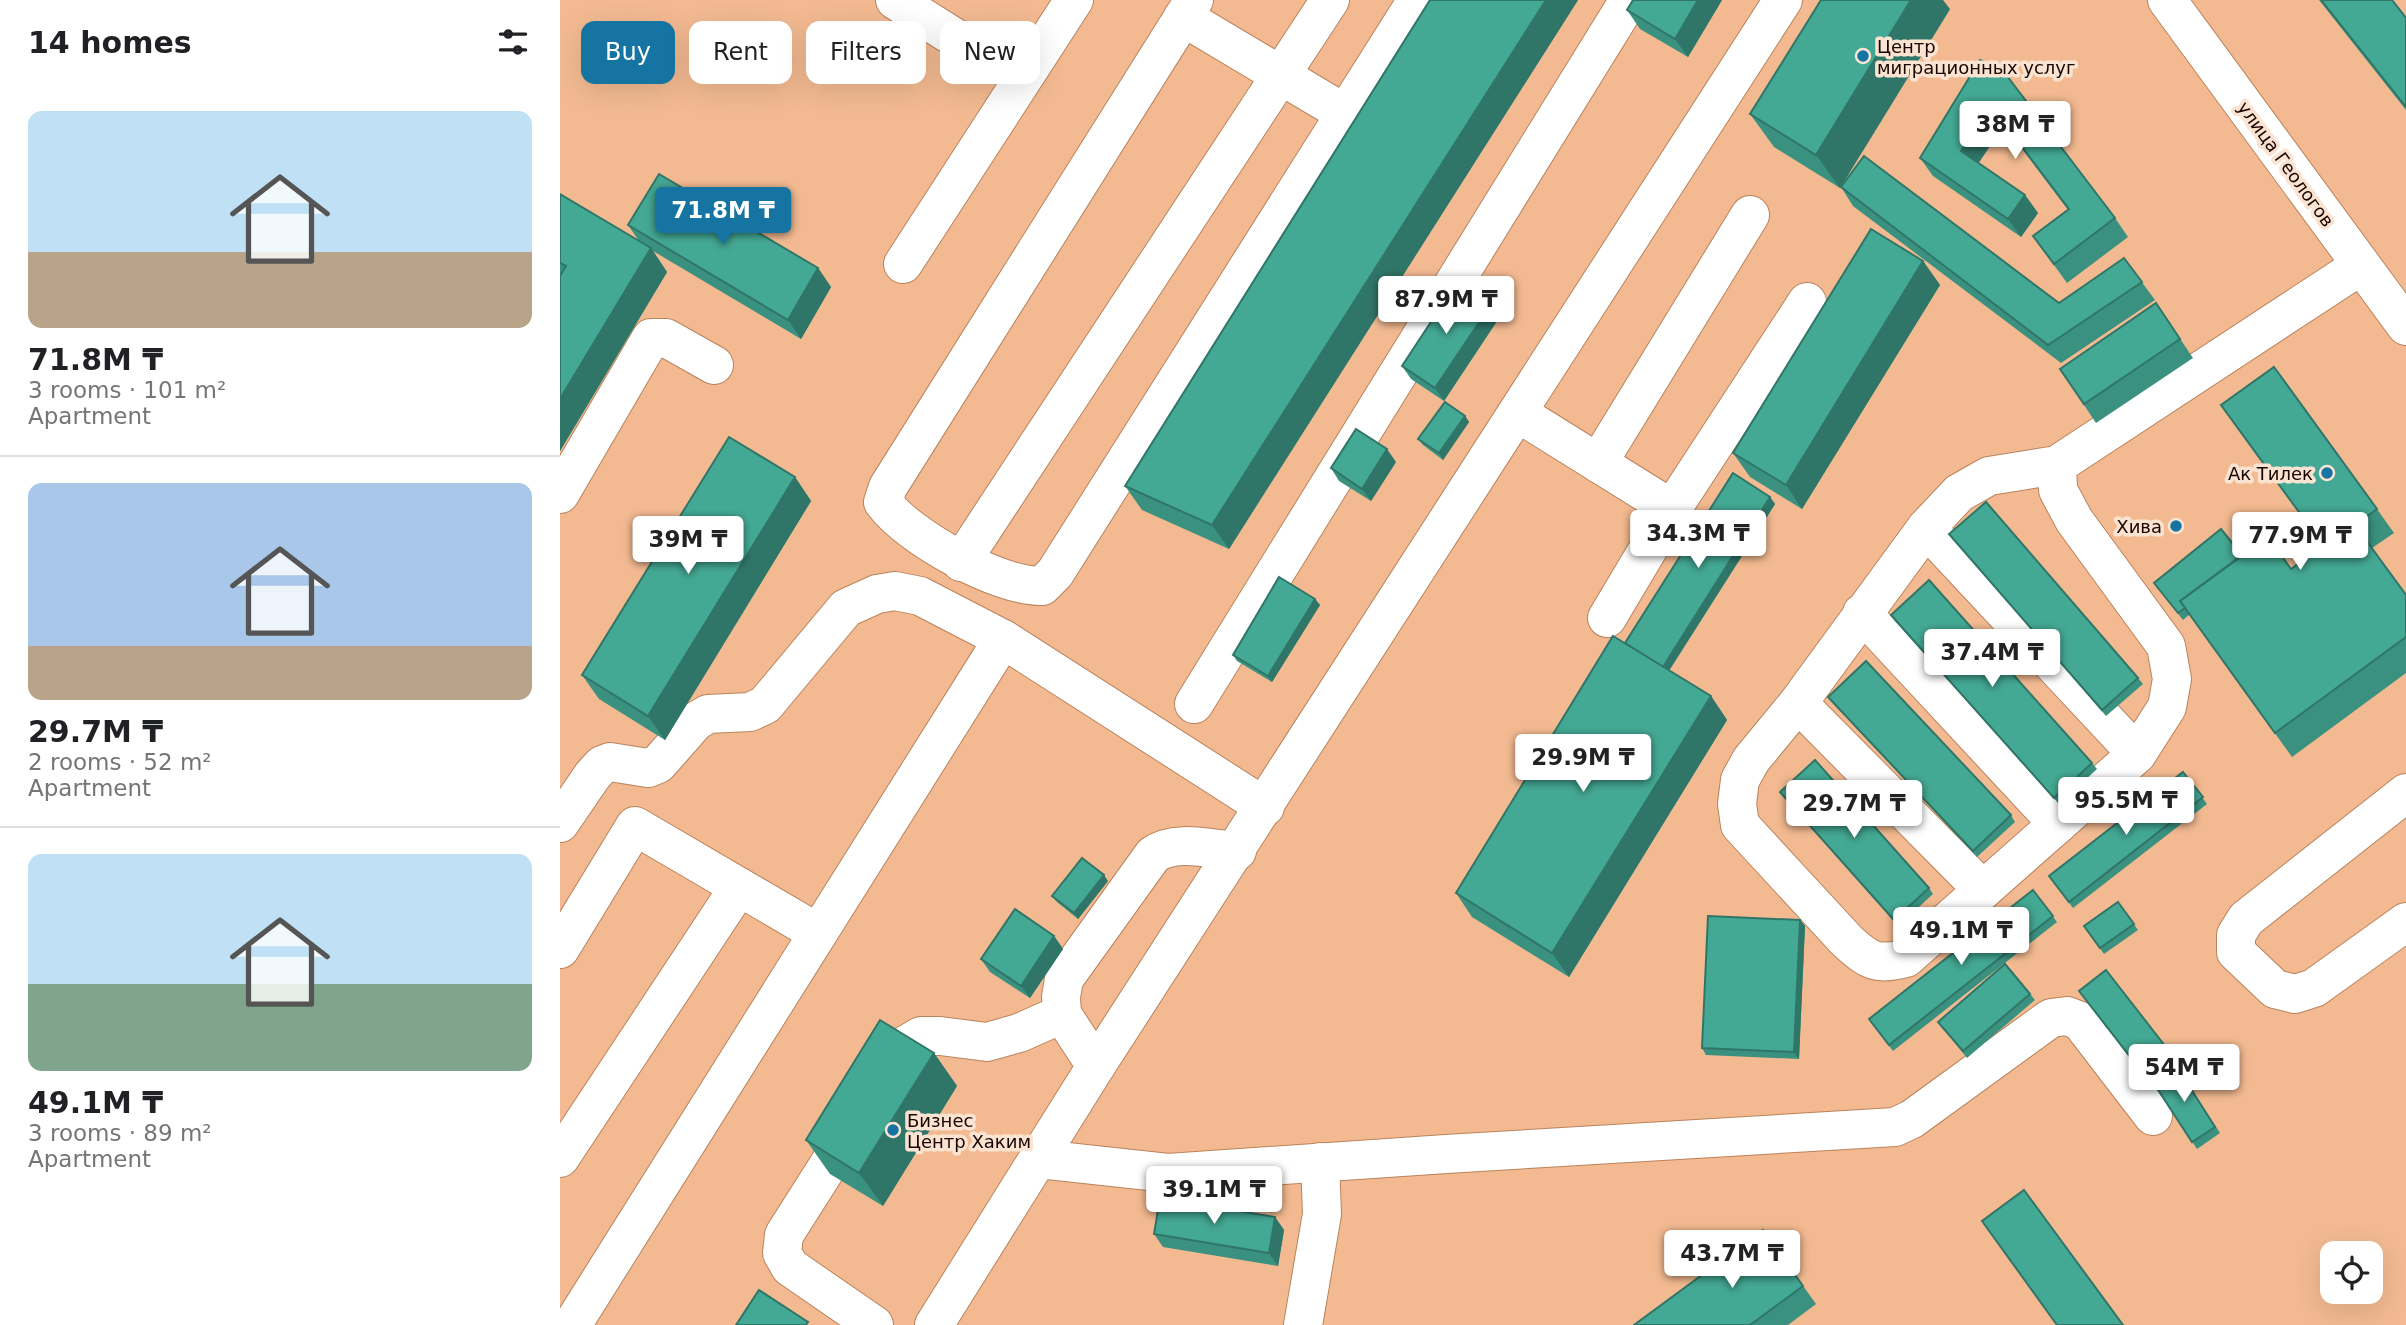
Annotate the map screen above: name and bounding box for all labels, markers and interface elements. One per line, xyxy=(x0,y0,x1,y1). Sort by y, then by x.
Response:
chip: Buy xyxy=(581,21,675,84)
chip: Rent xyxy=(689,21,792,84)
chip: Filters xyxy=(806,21,926,84)
chip: New xyxy=(940,21,1040,84)
icon: filters xyxy=(494,23,532,61)
text: 14 homes xyxy=(28,25,192,60)
place label: Центр миграционных услуг xyxy=(1877,36,2075,78)
marker: Центр миграционных услуг xyxy=(1855,48,1871,64)
street label: улица Геологов xyxy=(2234,97,2338,231)
pin: 38M ₸ xyxy=(1966,102,2064,161)
text: 38M ₸ xyxy=(1976,111,2054,137)
icon: home xyxy=(217,156,343,282)
pin: 71.8M ₸ xyxy=(658,188,788,247)
text: 71.8M ₸ xyxy=(671,197,775,223)
pin: 87.9M ₸ xyxy=(1381,276,1511,336)
text: 87.9M ₸ xyxy=(1394,286,1498,312)
text: 71.8M ₸ xyxy=(28,342,163,377)
text: 3 rooms · 101 m² xyxy=(28,377,226,403)
text: Apartment xyxy=(28,403,151,429)
place label: Ак Тилек xyxy=(2228,463,2313,484)
marker: Ак Тилек xyxy=(2319,465,2335,481)
pin: 34.3M ₸ xyxy=(1633,510,1763,570)
pin: 77.9M ₸ xyxy=(2235,512,2365,572)
pin: 39M ₸ xyxy=(639,516,737,576)
place label: Хива xyxy=(2116,516,2162,537)
marker: Хива xyxy=(2168,518,2184,534)
text: 34.3M ₸ xyxy=(1646,520,1750,546)
text: 77.9M ₸ xyxy=(2248,522,2352,548)
text: 39M ₸ xyxy=(649,526,727,552)
icon: home xyxy=(217,528,343,654)
pin: 37.4M ₸ xyxy=(1927,630,2057,689)
text: 37.4M ₸ xyxy=(1940,639,2044,665)
text: 29.7M ₸ xyxy=(28,714,163,749)
pin: 29.9M ₸ xyxy=(1518,734,1648,794)
text: 29.9M ₸ xyxy=(1531,744,1635,770)
text: 2 rooms · 52 m² xyxy=(28,749,212,775)
text: Apartment xyxy=(28,775,151,801)
pin: 95.5M ₸ xyxy=(2061,778,2191,837)
pin: 29.7M ₸ xyxy=(1789,780,1919,840)
text: 95.5M ₸ xyxy=(2074,787,2178,813)
text: 29.7M ₸ xyxy=(1802,790,1906,816)
icon: home xyxy=(217,899,343,1025)
pin: 49.1M ₸ xyxy=(1896,908,2026,967)
text: 49.1M ₸ xyxy=(1909,917,2013,943)
pin: 54M ₸ xyxy=(2135,1044,2233,1104)
text: 54M ₸ xyxy=(2145,1054,2223,1080)
text: 49.1M ₸ xyxy=(28,1085,163,1120)
place label: Бизнес Центр Хаким xyxy=(907,1110,1031,1152)
text: 3 rooms · 89 m² xyxy=(28,1120,212,1146)
marker: Бизнес Центр Хаким xyxy=(885,1122,901,1138)
text: Apartment xyxy=(28,1146,151,1172)
pin: 39.1M ₸ xyxy=(1149,1166,1279,1226)
text: 39.1M ₸ xyxy=(1162,1176,1266,1202)
pin: 43.7M ₸ xyxy=(1667,1230,1797,1290)
text: 43.7M ₸ xyxy=(1680,1240,1784,1266)
map controls xyxy=(2320,1241,2383,1304)
button: locate xyxy=(2320,1241,2383,1304)

